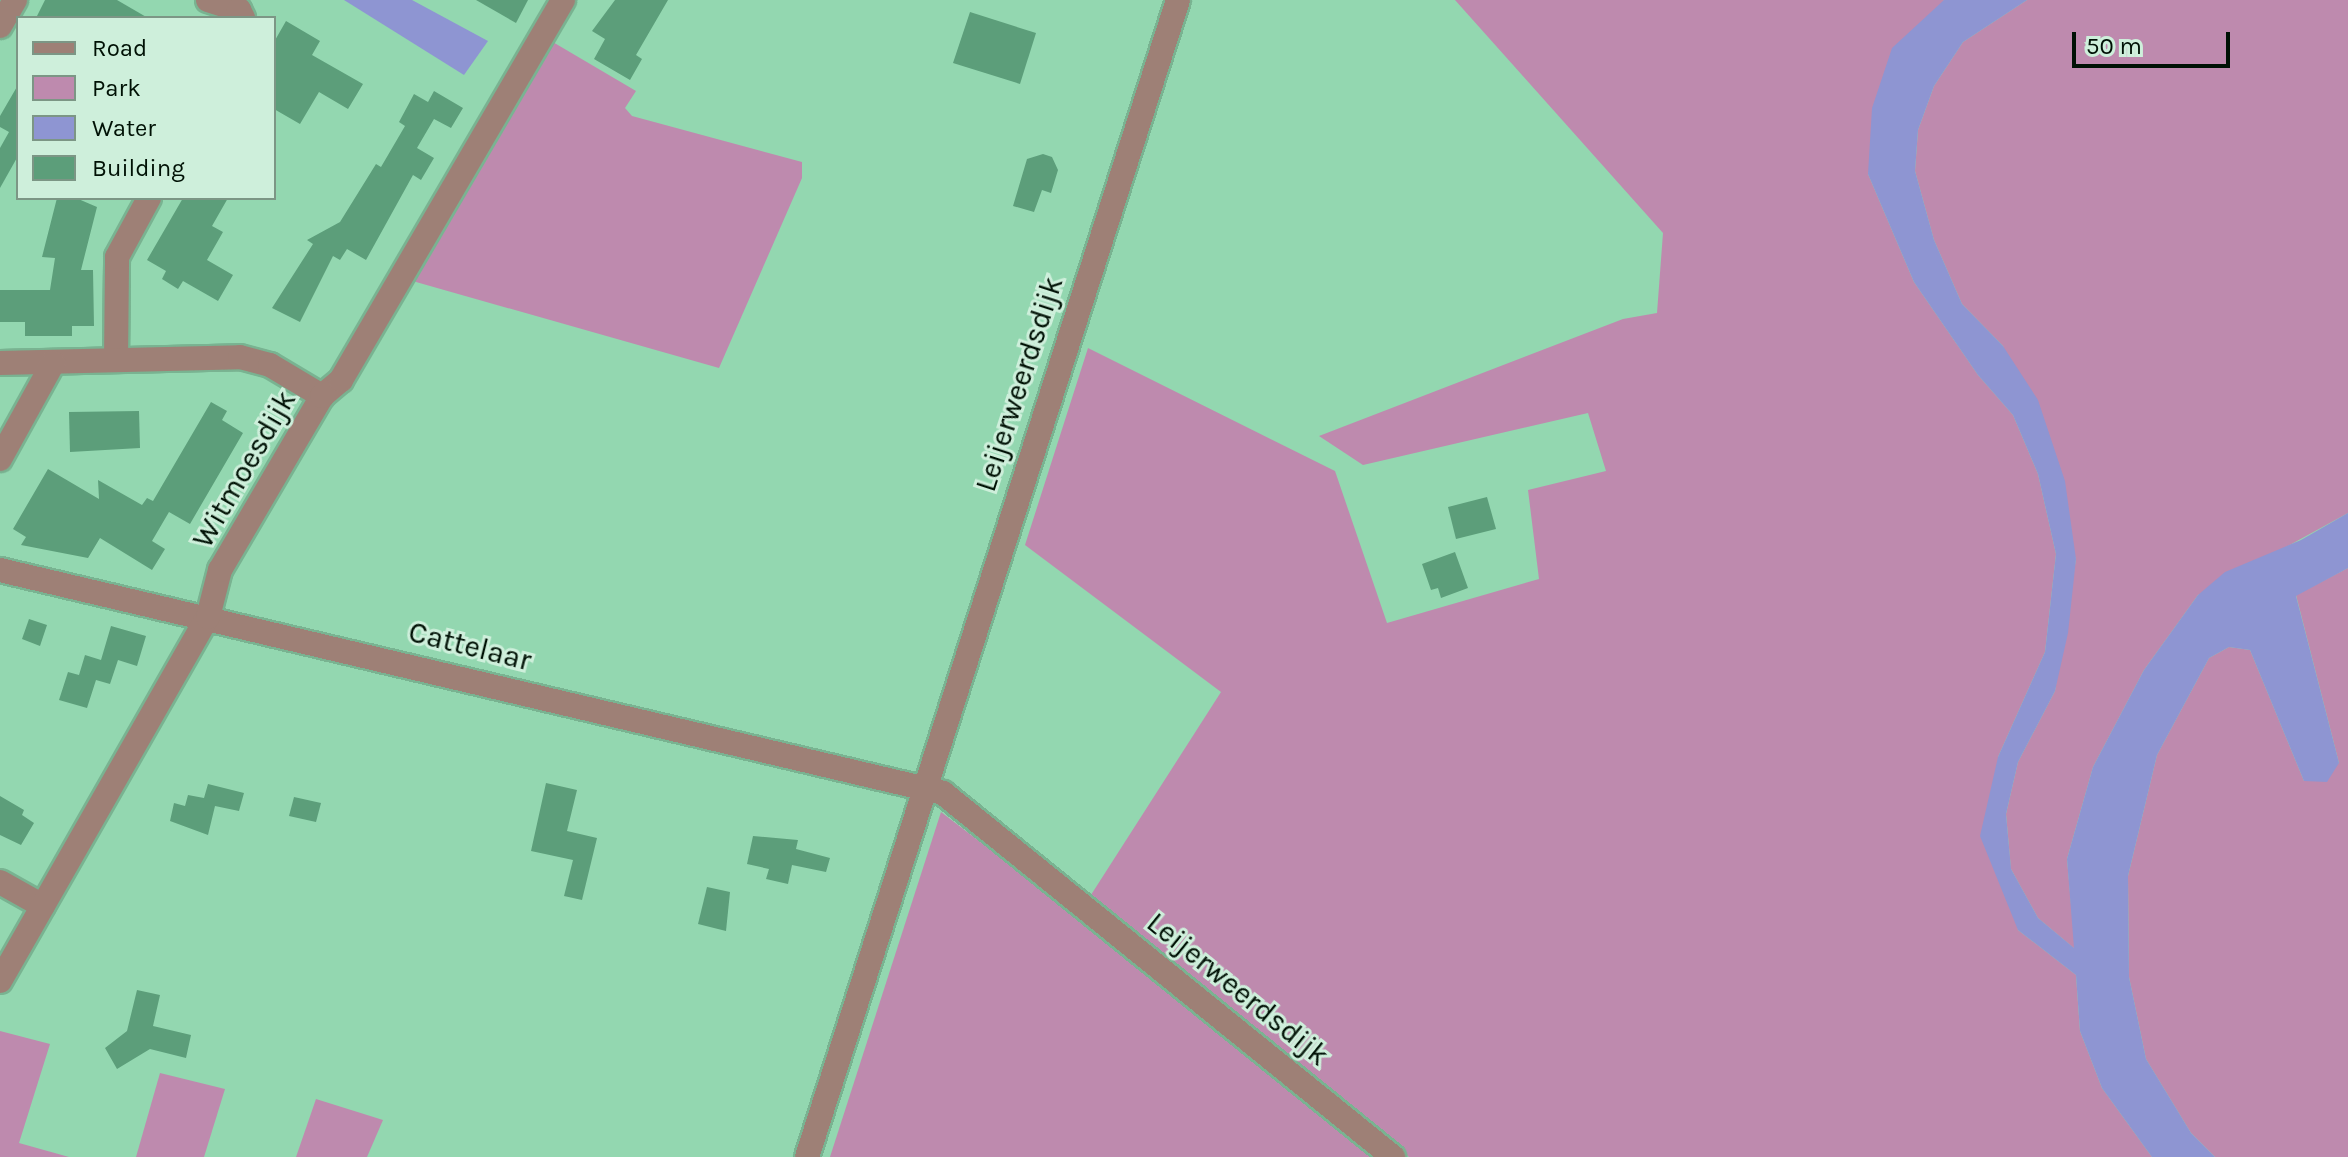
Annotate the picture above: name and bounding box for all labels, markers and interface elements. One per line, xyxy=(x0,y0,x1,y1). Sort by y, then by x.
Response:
legend xyxy=(16,16,276,200)
scale bar xyxy=(2076,16,2234,66)
text: 50 m xyxy=(2086,32,2142,60)
text: Road xyxy=(92,34,147,62)
text: Park xyxy=(92,74,141,102)
text: Water xyxy=(92,114,156,142)
text: Building xyxy=(92,154,185,182)
street label: Leijerweerdsdijk xyxy=(967,272,1071,496)
street label: Witmoesdijk xyxy=(184,384,304,554)
street label: Cattelaar xyxy=(405,613,535,679)
street label: Leijerweerdsdijk xyxy=(1140,905,1336,1073)

